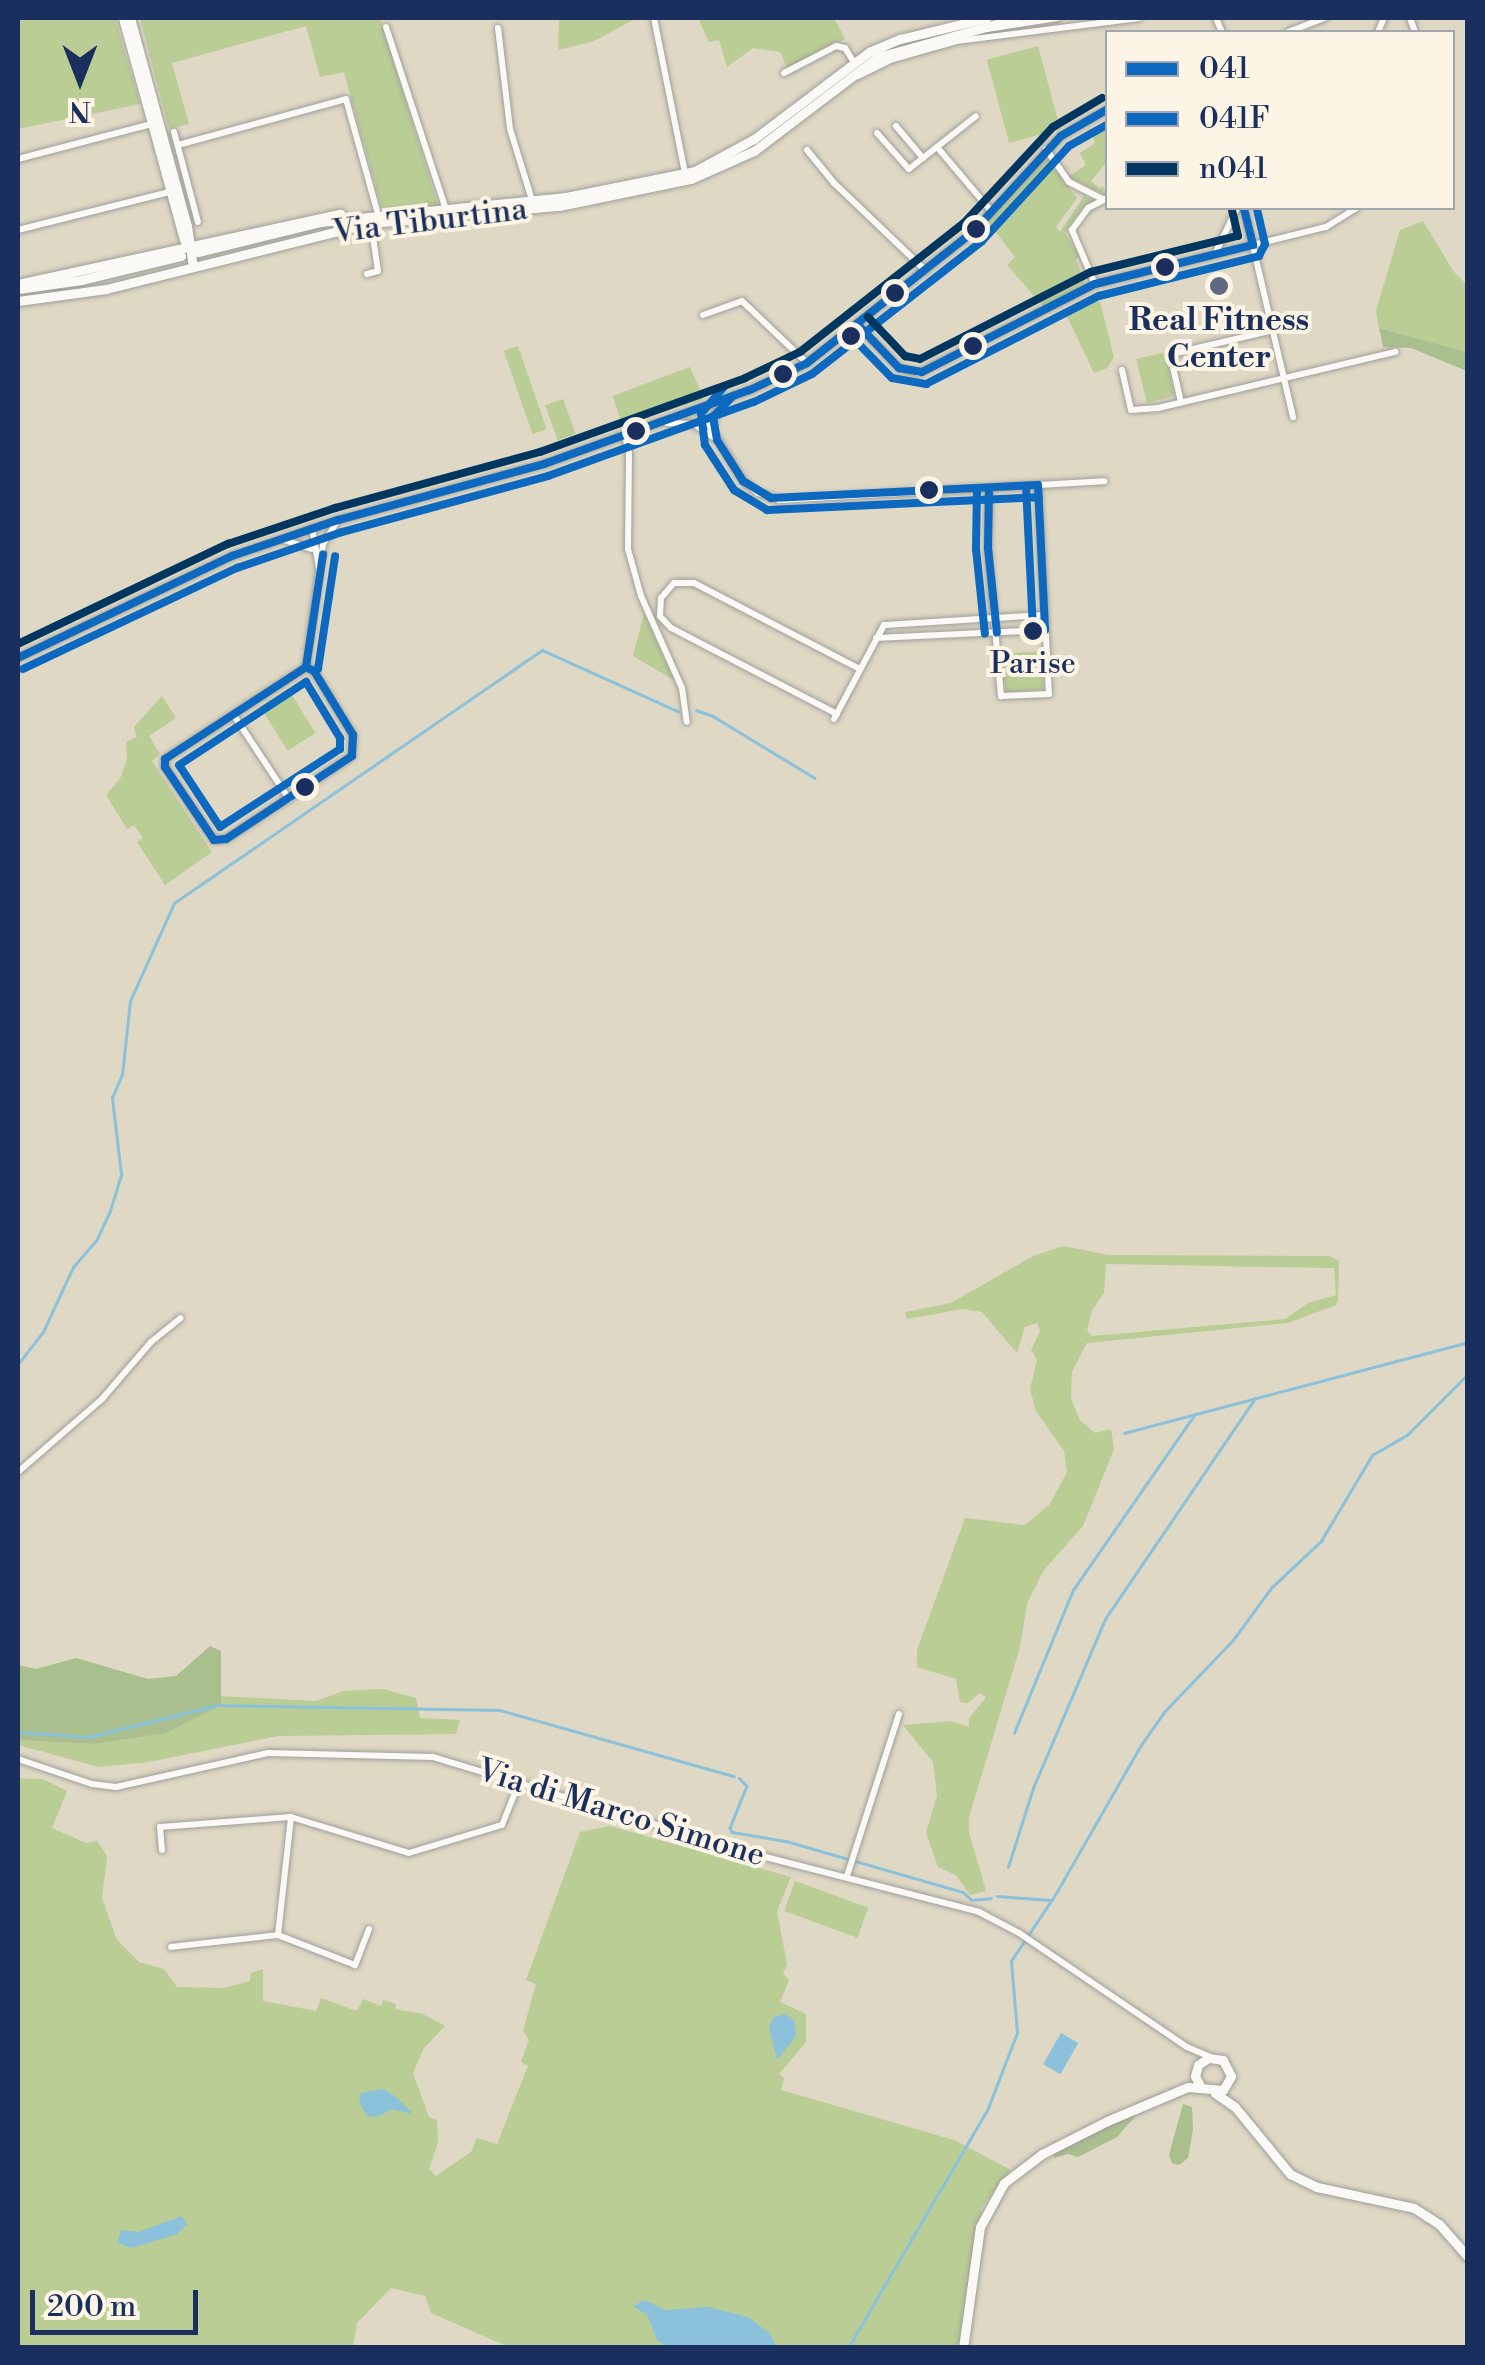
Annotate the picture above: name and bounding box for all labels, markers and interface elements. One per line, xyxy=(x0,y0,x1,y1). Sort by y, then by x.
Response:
north arrow xyxy=(30,30,130,130)
legend xyxy=(1105,30,1455,210)
text: 041 xyxy=(1199,50,1250,88)
text: N xyxy=(69,93,91,128)
text: 041F xyxy=(1199,100,1269,138)
text: n041 xyxy=(1199,150,1268,188)
street label: Via Tiburtina xyxy=(331,190,529,252)
unlabelled marker xyxy=(966,219,986,239)
unlabelled marker xyxy=(1155,257,1175,277)
marker: Real Fitness Center xyxy=(1208,275,1230,297)
unlabelled marker xyxy=(885,283,905,303)
place label: Real Fitness Center xyxy=(1129,302,1309,377)
unlabelled marker xyxy=(841,326,861,346)
unlabelled marker xyxy=(963,336,983,356)
unlabelled marker xyxy=(773,364,793,384)
unlabelled marker xyxy=(626,421,646,441)
unlabelled marker xyxy=(919,480,939,500)
marker: Parise xyxy=(1023,621,1043,641)
place label: Parise xyxy=(990,646,1076,682)
unlabelled marker xyxy=(295,777,315,797)
street label: Via di Marco Simone xyxy=(473,1751,769,1875)
scale bar xyxy=(35,2270,202,2332)
text: 200 m xyxy=(47,2288,136,2326)

